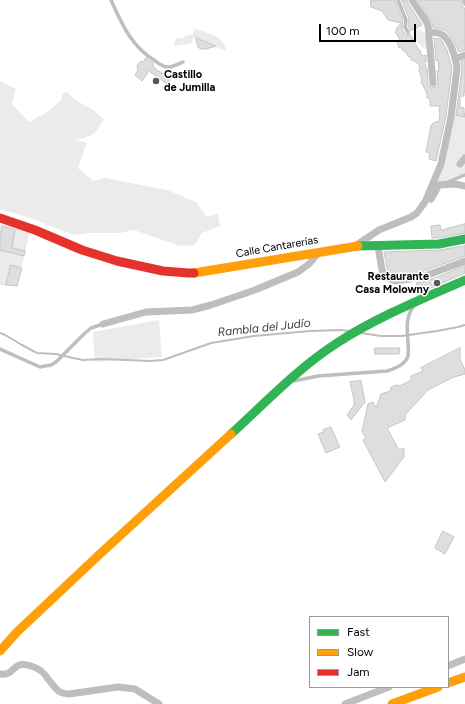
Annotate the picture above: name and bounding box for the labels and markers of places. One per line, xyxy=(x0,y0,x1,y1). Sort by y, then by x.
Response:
place label: Castillo de Jumilla xyxy=(164,68,215,94)
marker: Castillo de Jumilla xyxy=(151,76,161,86)
place label: Restaurante Casa Molowny xyxy=(355,270,429,296)
marker: Restaurante Casa Molowny xyxy=(432,278,442,288)

